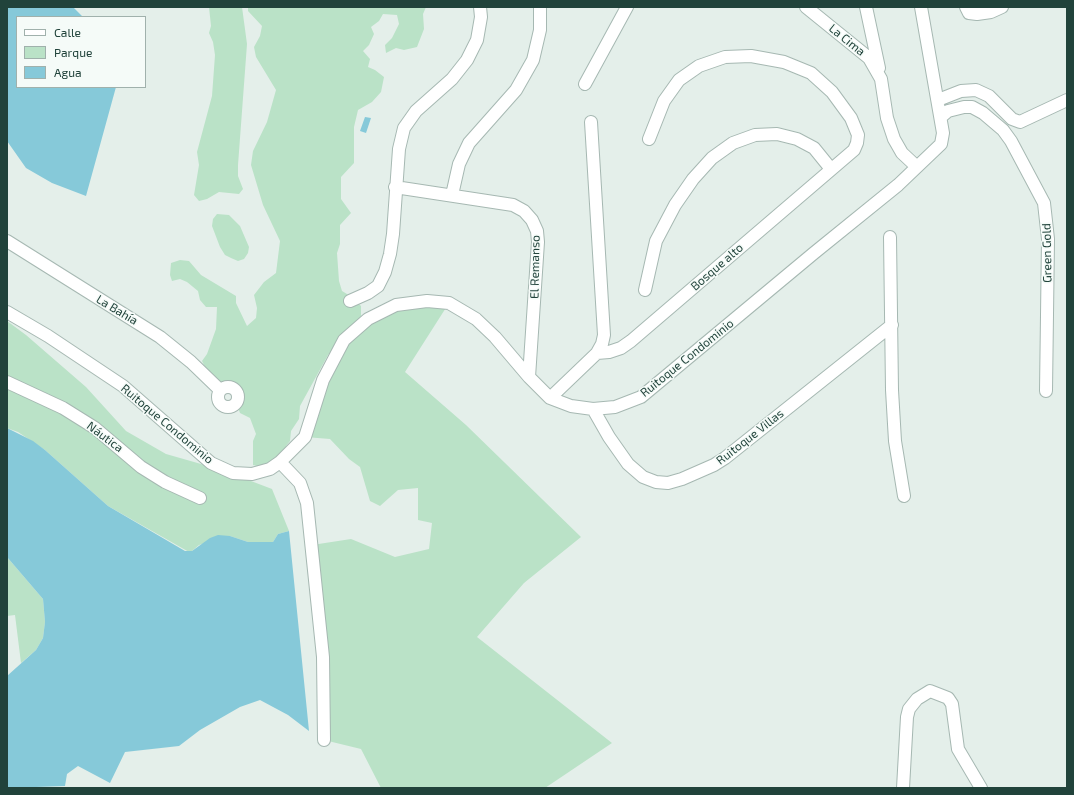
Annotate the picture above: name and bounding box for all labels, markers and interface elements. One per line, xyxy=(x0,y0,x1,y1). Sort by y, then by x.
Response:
legend xyxy=(16,16,146,88)
street label: La Cima xyxy=(826,21,868,59)
text: Calle xyxy=(54,25,81,39)
text: Parque xyxy=(54,45,92,59)
text: Agua xyxy=(54,65,82,79)
street label: Green Gold xyxy=(1039,223,1055,283)
street label: El Remanso xyxy=(527,235,543,299)
street label: Bosque alto xyxy=(688,240,746,294)
street label: La Bahía xyxy=(94,292,140,328)
street label: Ruitoque Condominio xyxy=(637,316,737,400)
street label: Ruitoque Condominio xyxy=(118,381,216,467)
street label: Ruitoque Villas xyxy=(713,406,787,468)
street label: Náutica xyxy=(84,419,126,455)

